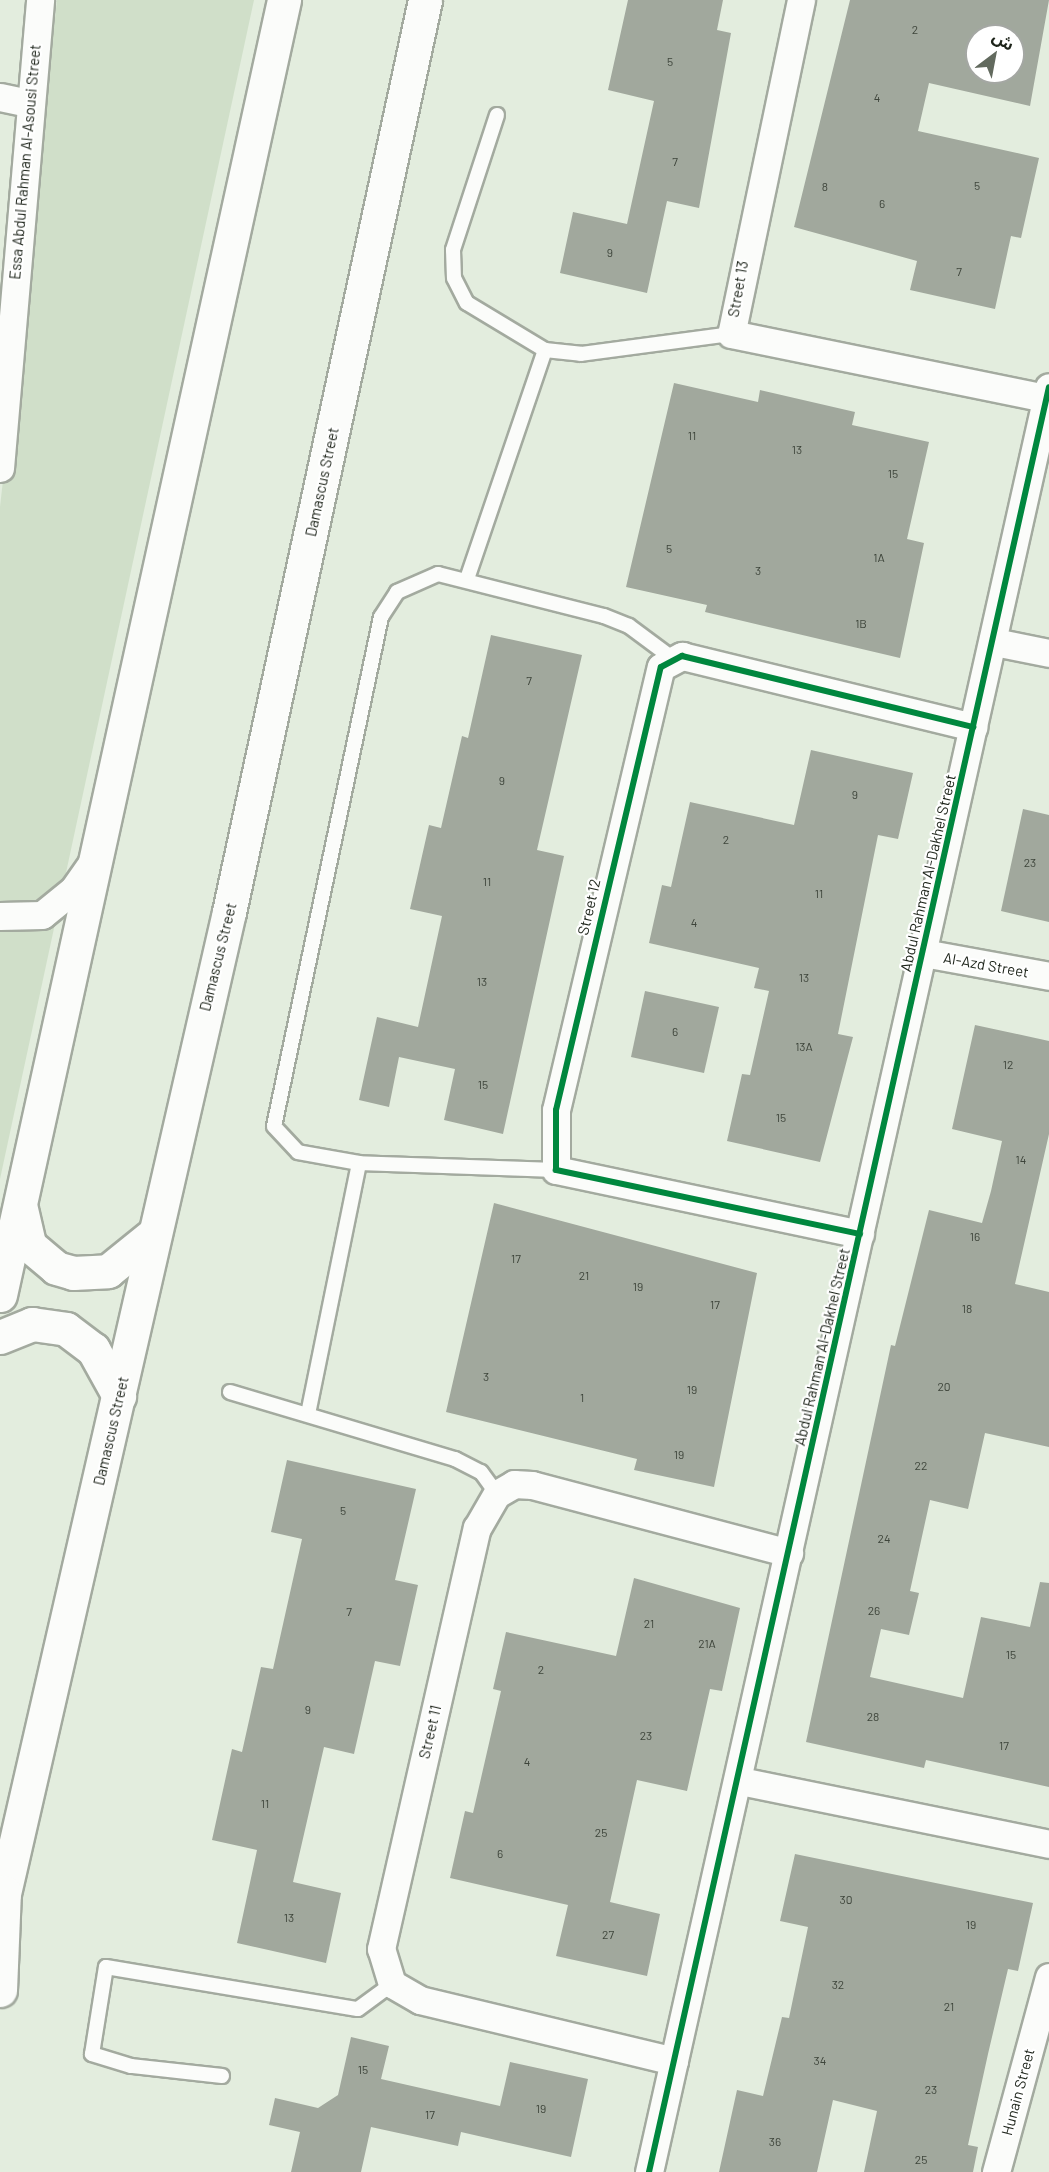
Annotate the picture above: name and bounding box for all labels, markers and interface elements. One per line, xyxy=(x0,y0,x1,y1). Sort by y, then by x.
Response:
house number: 2 xyxy=(912,23,918,37)
north arrow xyxy=(965,24,1025,84)
text: ش xyxy=(989,26,1018,54)
street label: Essa Abdul Rahman Al-Asousi Street xyxy=(6,44,44,280)
house number: 5 xyxy=(667,55,673,69)
house number: 4 xyxy=(874,91,880,105)
house number: 7 xyxy=(672,155,678,169)
house number: 5 xyxy=(974,179,980,193)
house number: 8 xyxy=(822,180,828,194)
house number: 6 xyxy=(879,197,885,211)
house number: 9 xyxy=(607,246,613,260)
street label: Street 13 xyxy=(724,259,752,319)
house number: 7 xyxy=(956,265,962,279)
street label: Damascus Street xyxy=(302,426,342,538)
house number: 11 xyxy=(688,429,696,443)
house number: 13 xyxy=(792,443,802,457)
house number: 15 xyxy=(888,467,898,481)
house number: 5 xyxy=(666,542,672,556)
house number: 1A xyxy=(873,551,885,565)
house number: 3 xyxy=(755,564,761,578)
house number: 1B xyxy=(855,617,867,631)
house number: 7 xyxy=(526,674,532,688)
street label: Abdul Rahman Al-Dakhel Street xyxy=(896,772,960,974)
house number: 9 xyxy=(499,774,505,788)
house number: 9 xyxy=(852,788,858,802)
house number: 2 xyxy=(723,833,729,847)
house number: 23 xyxy=(1024,856,1036,870)
house number: 11 xyxy=(483,875,491,889)
street label: Street 12 xyxy=(574,877,604,937)
house number: 11 xyxy=(815,887,823,901)
street label: Damascus Street xyxy=(196,901,240,1013)
house number: 4 xyxy=(691,916,697,930)
street label: Al-Azd Street xyxy=(942,949,1030,981)
house number: 13 xyxy=(799,971,809,985)
house number: 13 xyxy=(477,975,487,989)
house number: 6 xyxy=(672,1025,678,1039)
house number: 13A xyxy=(795,1040,813,1054)
house number: 12 xyxy=(1003,1058,1013,1072)
house number: 15 xyxy=(478,1078,488,1092)
house number: 15 xyxy=(776,1111,786,1125)
house number: 14 xyxy=(1016,1153,1026,1167)
house number: 16 xyxy=(970,1230,980,1244)
street label: Abdul Rahman Al-Dakhel Street xyxy=(790,1246,854,1448)
house number: 17 xyxy=(511,1252,521,1266)
house number: 21 xyxy=(579,1269,589,1283)
house number: 19 xyxy=(633,1280,643,1294)
house number: 17 xyxy=(710,1298,720,1312)
house number: 18 xyxy=(962,1302,972,1316)
house number: 3 xyxy=(483,1370,489,1384)
street label: Damascus Street xyxy=(90,1375,132,1487)
house number: 20 xyxy=(937,1380,951,1394)
house number: 19 xyxy=(687,1383,697,1397)
house number: 1 xyxy=(580,1391,584,1405)
house number: 19 xyxy=(674,1448,684,1462)
house number: 22 xyxy=(915,1459,927,1473)
house number: 5 xyxy=(340,1504,346,1518)
house number: 24 xyxy=(877,1532,891,1546)
house number: 26 xyxy=(868,1604,880,1618)
house number: 7 xyxy=(346,1605,352,1619)
house number: 21 xyxy=(644,1617,654,1631)
house number: 21A xyxy=(698,1637,716,1651)
house number: 15 xyxy=(1006,1648,1016,1662)
house number: 2 xyxy=(538,1663,544,1677)
house number: 9 xyxy=(305,1703,311,1717)
street label: Street 11 xyxy=(415,1703,445,1761)
house number: 28 xyxy=(867,1710,879,1724)
house number: 23 xyxy=(640,1729,652,1743)
house number: 17 xyxy=(999,1739,1009,1753)
house number: 4 xyxy=(524,1755,530,1769)
house number: 11 xyxy=(261,1797,269,1811)
house number: 25 xyxy=(595,1826,607,1840)
house number: 6 xyxy=(497,1847,503,1861)
house number: 30 xyxy=(840,1893,852,1907)
house number: 13 xyxy=(284,1911,294,1925)
house number: 19 xyxy=(966,1918,976,1932)
house number: 27 xyxy=(602,1928,614,1942)
house number: 32 xyxy=(832,1978,844,1992)
house number: 21 xyxy=(944,2000,954,2014)
street label: Hunain Street xyxy=(998,2046,1038,2138)
house number: 34 xyxy=(814,2054,826,2068)
house number: 15 xyxy=(358,2063,368,2077)
house number: 23 xyxy=(925,2083,937,2097)
house number: 19 xyxy=(536,2102,546,2116)
house number: 17 xyxy=(425,2108,435,2122)
house number: 36 xyxy=(769,2135,781,2149)
house number: 25 xyxy=(915,2153,927,2167)

